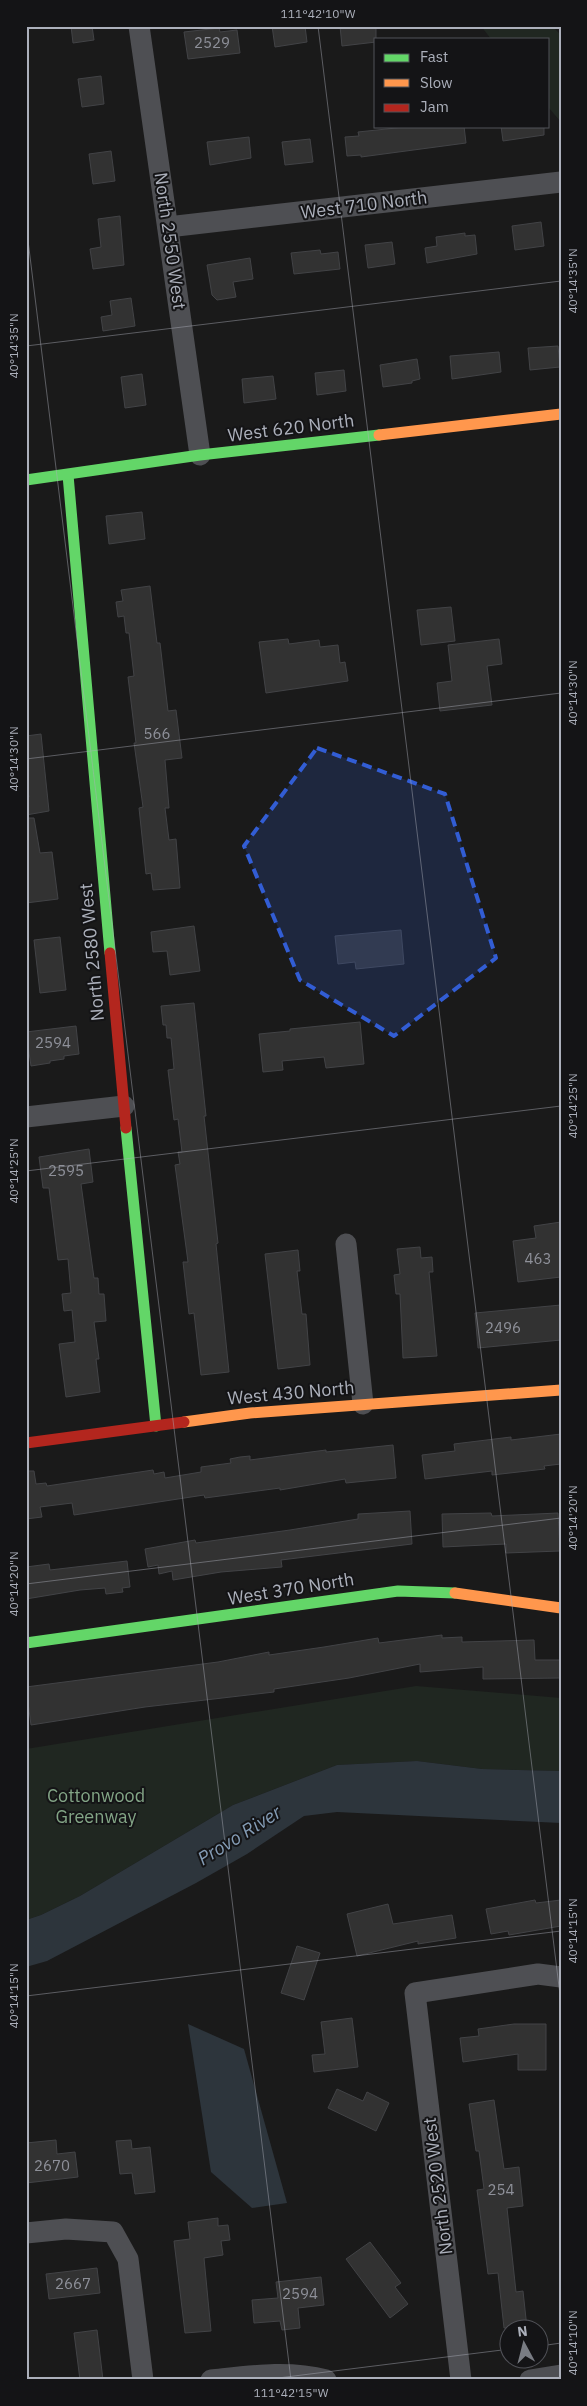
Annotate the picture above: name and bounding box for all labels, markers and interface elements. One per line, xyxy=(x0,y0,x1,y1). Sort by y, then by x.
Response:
text: 111°42'10"W xyxy=(281,6,356,21)
house number: 2529 xyxy=(194,33,230,52)
legend xyxy=(374,38,550,128)
text: Fast xyxy=(420,47,448,66)
text: Slow xyxy=(420,73,453,92)
text: Jam xyxy=(420,97,449,116)
street label: North 2550 West xyxy=(149,171,192,311)
street label: West 710 North xyxy=(299,185,429,224)
text: 40°14'35"N xyxy=(565,248,580,314)
text: 40°14'35"N xyxy=(6,313,21,379)
street label: West 620 North xyxy=(226,408,356,447)
text: 40°14'30"N xyxy=(565,660,580,726)
house number: 566 xyxy=(143,724,171,743)
text: 40°14'30"N xyxy=(6,726,21,792)
street label: North 2580 West xyxy=(74,882,109,1022)
house number: 2594 xyxy=(35,1033,71,1052)
text: 40°14'25"N xyxy=(565,1073,580,1139)
text: 40°14'25"N xyxy=(6,1138,21,1204)
house number: 2595 xyxy=(48,1161,84,1180)
house number: 463 xyxy=(524,1249,552,1268)
house number: 2496 xyxy=(485,1318,521,1337)
street label: West 430 North xyxy=(226,1375,355,1410)
text: 40°14'20"N xyxy=(565,1485,580,1551)
text: 40°14'20"N xyxy=(6,1551,21,1617)
street label: West 370 North xyxy=(226,1567,356,1610)
park label: Cottonwood Greenway xyxy=(47,1784,145,1828)
water label: Provo River xyxy=(193,1799,286,1870)
text: 40°14'15"N xyxy=(565,1898,580,1964)
text: 40°14'15"N xyxy=(6,1963,21,2029)
street label: North 2520 West xyxy=(418,2116,457,2256)
house number: 2670 xyxy=(34,2156,70,2175)
house number: 254 xyxy=(487,2180,515,2199)
house number: 2667 xyxy=(55,2274,91,2293)
house number: 2594 xyxy=(282,2284,318,2303)
text: 40°14'10"N xyxy=(565,2310,580,2376)
north arrow xyxy=(500,2318,550,2368)
text: N xyxy=(516,2322,529,2341)
text: 111°42'15"W xyxy=(254,2385,329,2400)

